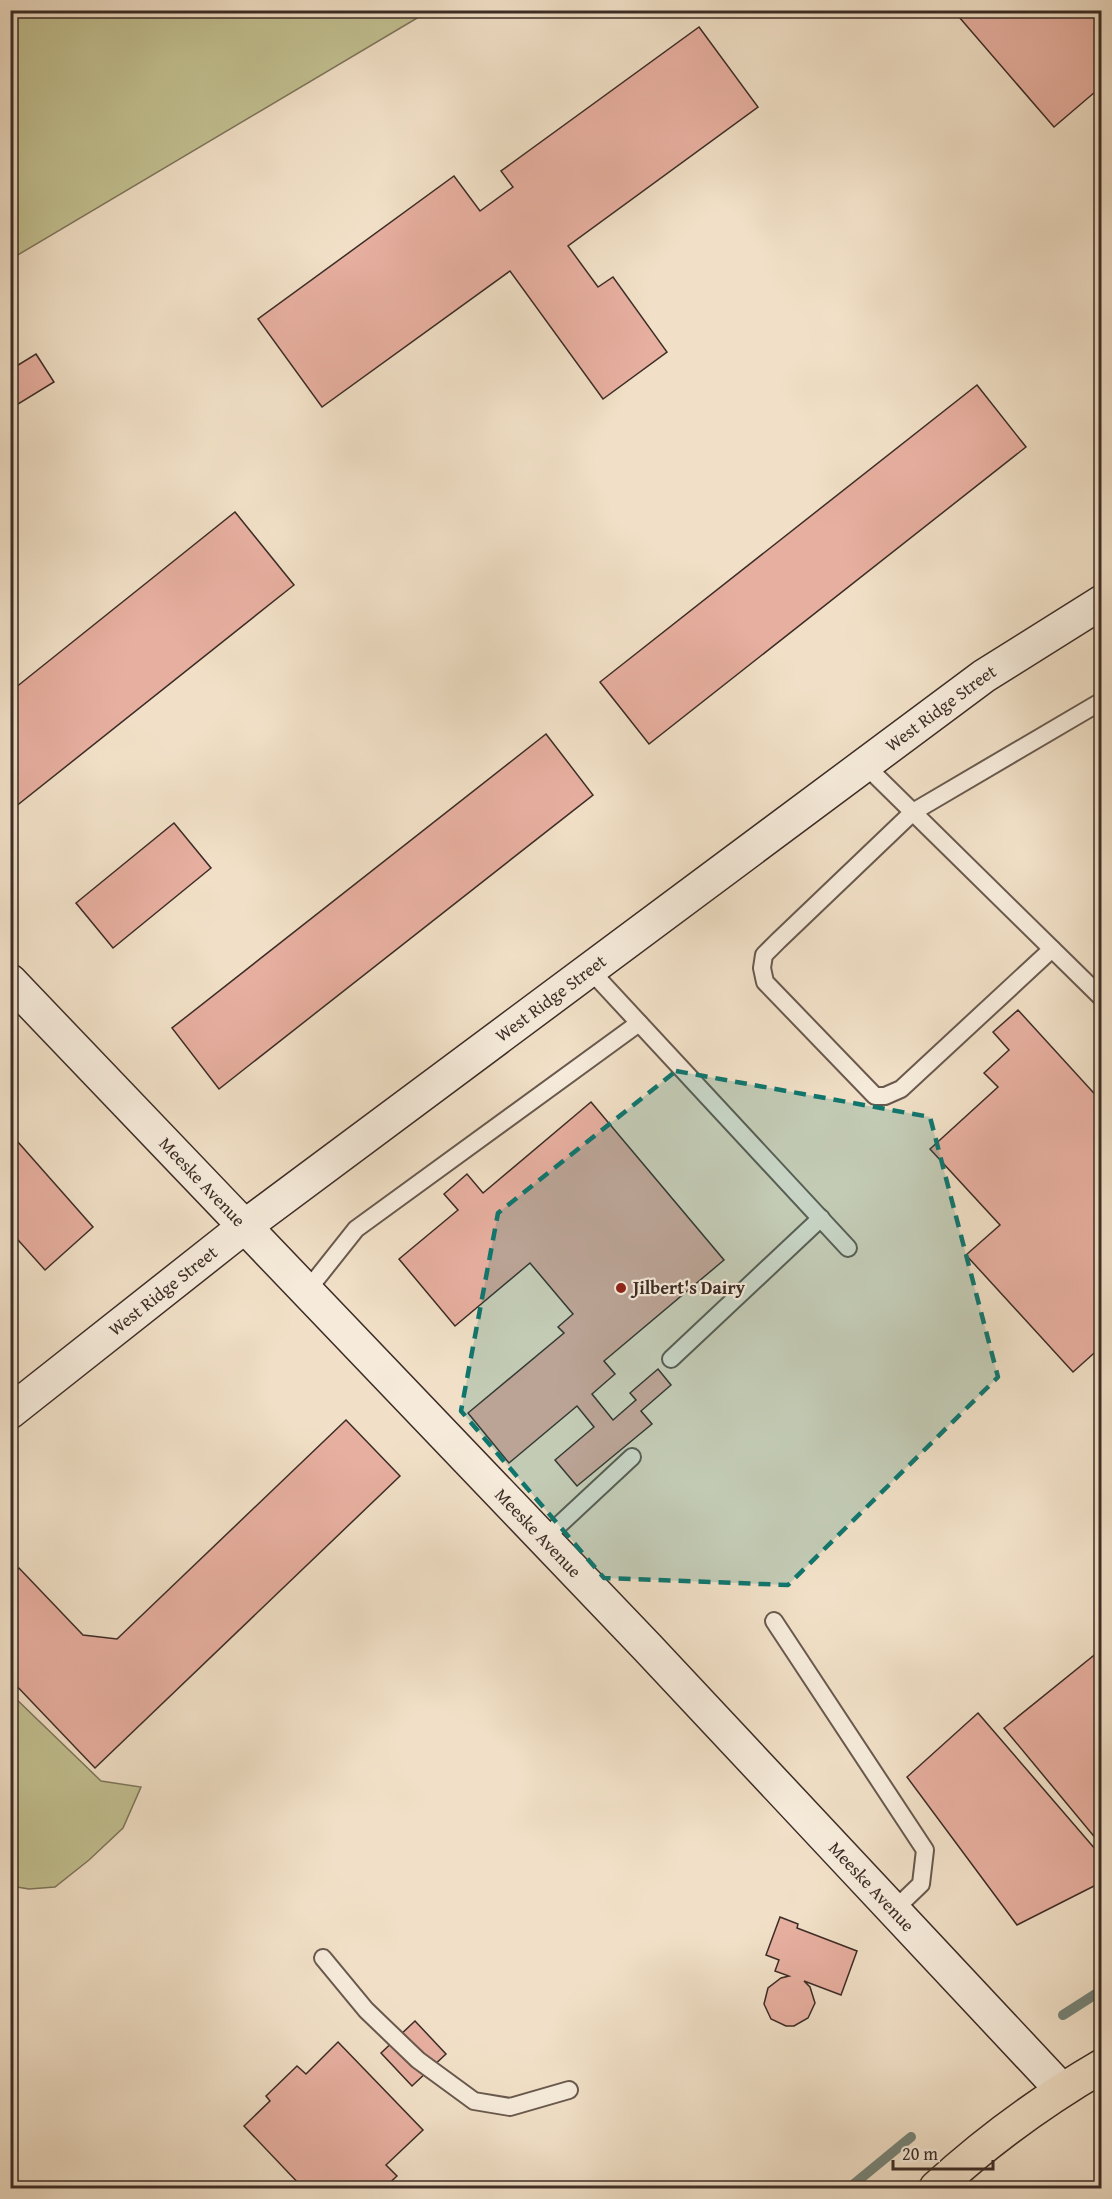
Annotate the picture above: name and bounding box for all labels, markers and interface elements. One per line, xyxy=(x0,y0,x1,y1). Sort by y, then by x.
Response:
street label: West Ridge Street xyxy=(879,657,1002,758)
street label: West Ridge Street xyxy=(489,947,612,1048)
street label: Meeske Avenue xyxy=(153,1131,252,1233)
street label: West Ridge Street xyxy=(102,1239,224,1342)
place label: Jilbert's Dairy xyxy=(630,1274,746,1301)
marker: Jilbert's Dairy xyxy=(614,1281,628,1295)
street label: Meeske Avenue xyxy=(489,1482,588,1584)
street label: Meeske Avenue xyxy=(823,1835,921,1938)
scale bar xyxy=(893,2133,994,2171)
text: 20 m xyxy=(902,2140,938,2167)

